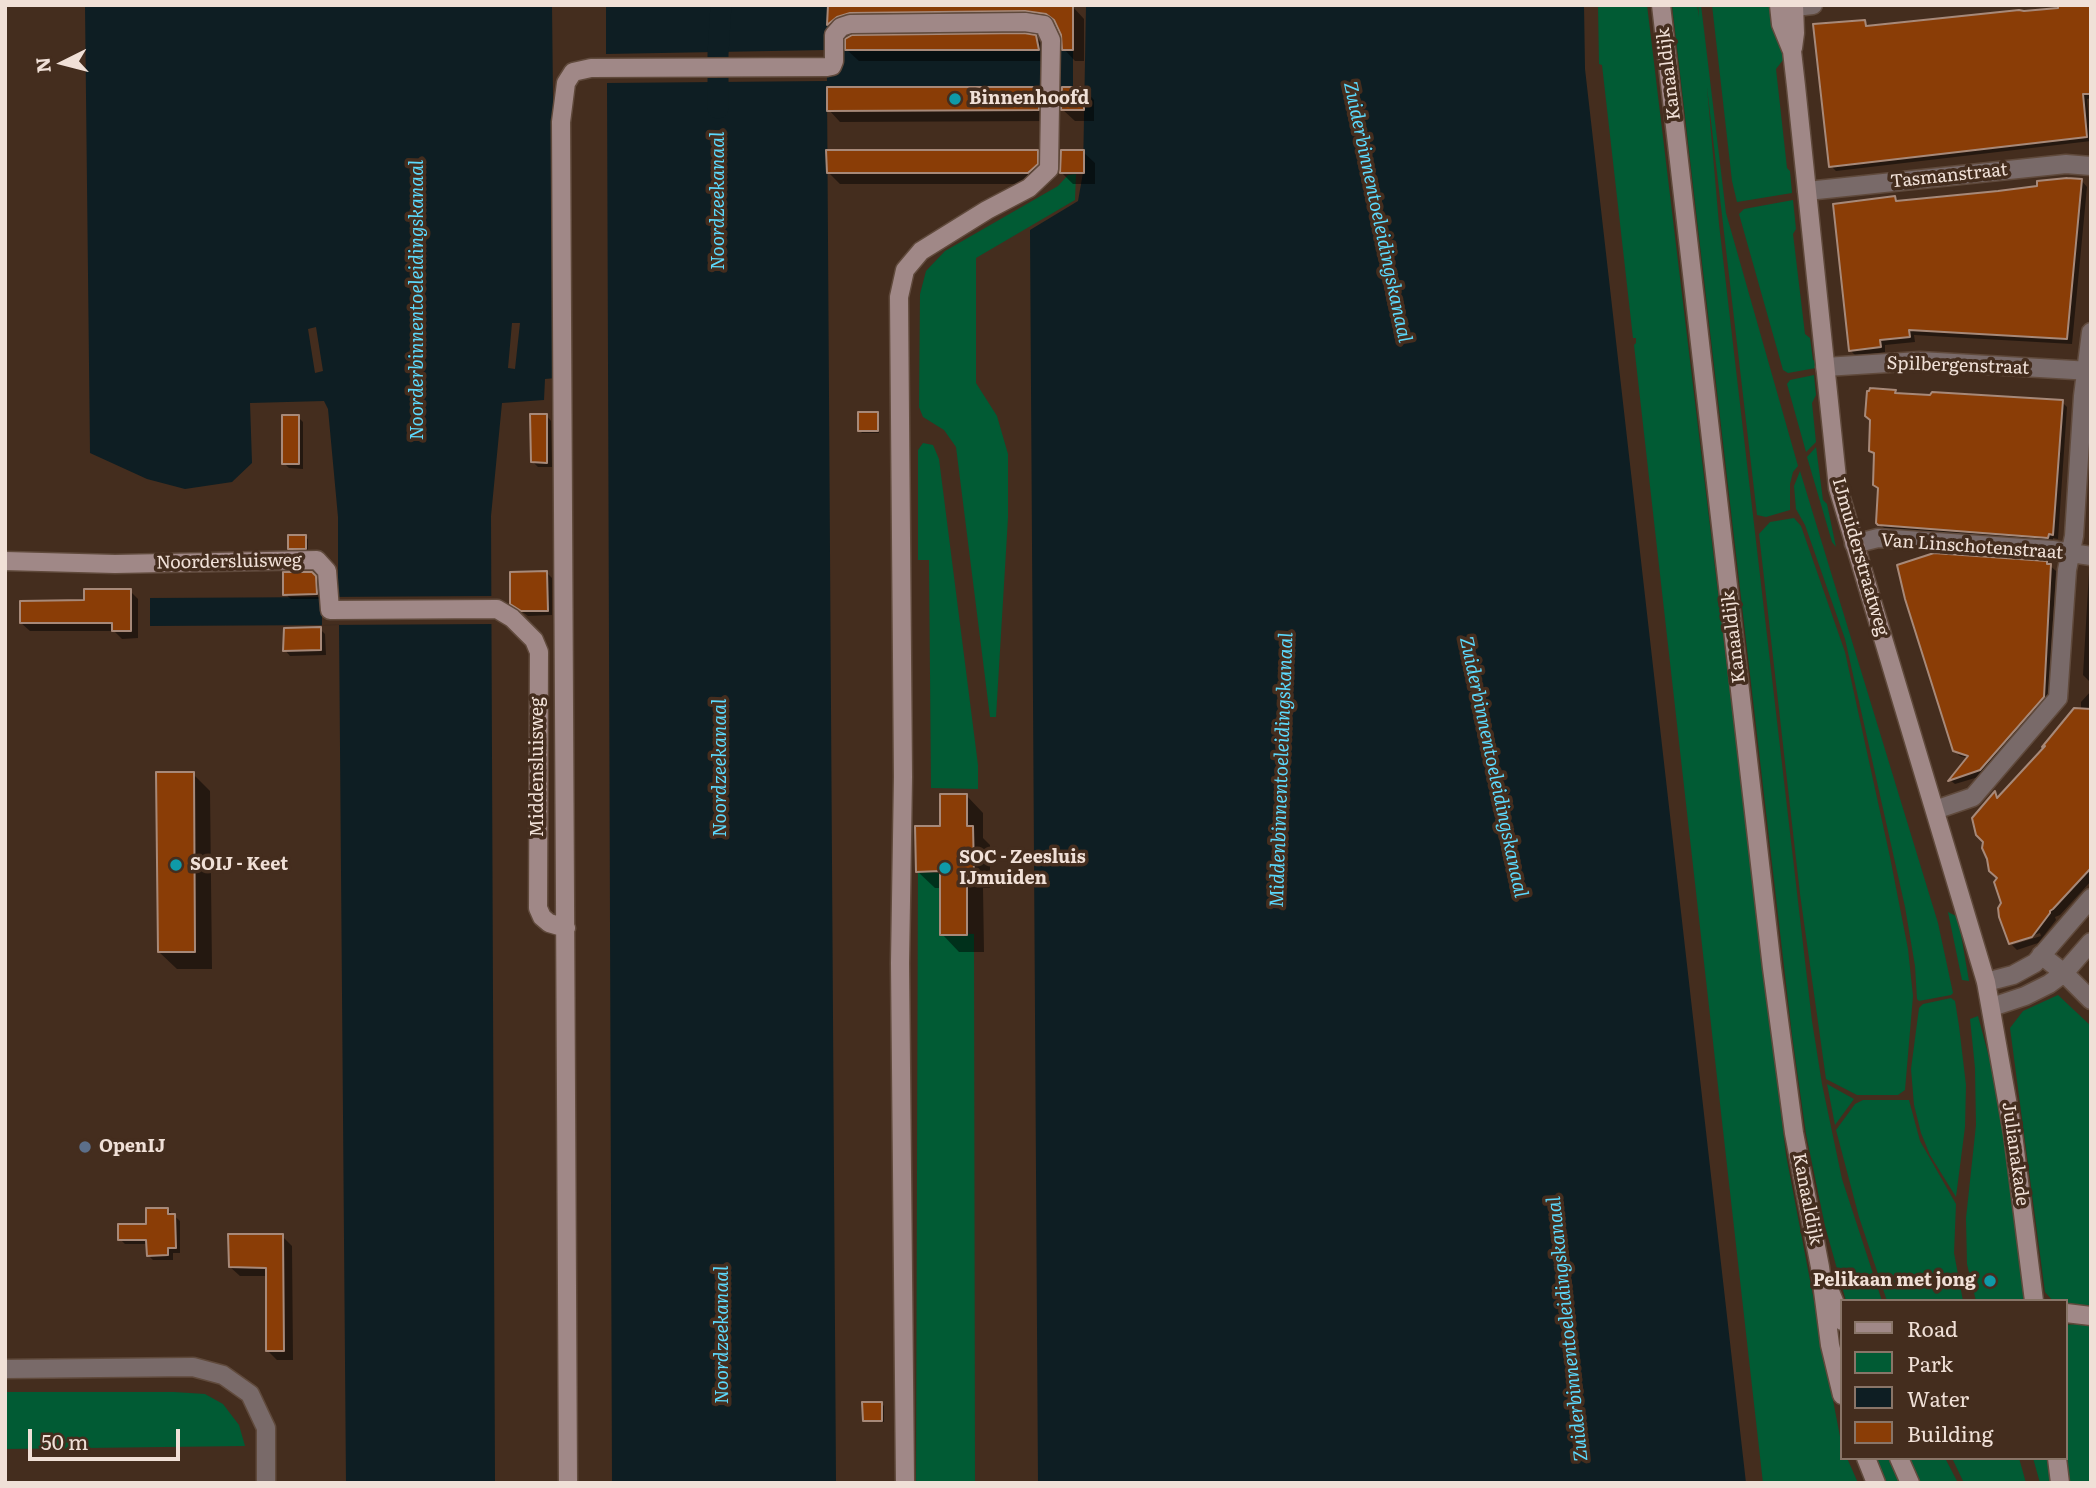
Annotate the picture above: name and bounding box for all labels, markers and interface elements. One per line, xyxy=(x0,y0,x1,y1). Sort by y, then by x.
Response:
street label: Kanaaldijk xyxy=(1653,26,1685,122)
north arrow xyxy=(28,28,98,98)
text: N xyxy=(27,56,57,75)
water label: Zuiderbinnentoeleidingskanaal xyxy=(1338,79,1416,345)
place label: Binnenhoofd xyxy=(969,88,1089,110)
marker: Binnenhoofd xyxy=(947,91,963,107)
water label: Noordzeekanaal xyxy=(707,132,729,270)
street label: Tasmanstraat xyxy=(1889,159,2009,193)
water label: Noorderbinnentoeleidingskanaal xyxy=(406,160,428,440)
street label: Spilbergenstraat xyxy=(1886,353,2030,379)
street label: IJmuiderstraatweg xyxy=(1827,475,1893,639)
street label: Van Linschotenstraat xyxy=(1880,530,2064,564)
street label: Noordersluisweg xyxy=(156,550,302,574)
street label: Kanaaldijk xyxy=(1718,589,1750,685)
water label: Middenbinnentoeleidingskanaal xyxy=(1266,632,1298,908)
water label: Zuiderbinnentoeleidingskanaal xyxy=(1454,634,1532,900)
street label: Middensluisweg xyxy=(527,697,549,837)
water label: Noordzeekanaal xyxy=(709,699,731,837)
place label: SOC - Zeesluis IJmuiden xyxy=(959,847,1086,890)
place label: SOIJ - Keet xyxy=(190,854,288,876)
marker: SOIJ - Keet xyxy=(168,857,184,873)
marker: SOC - Zeesluis IJmuiden xyxy=(937,860,953,876)
street label: Julianakade xyxy=(1997,1101,2033,1207)
place label: OpenIJ xyxy=(99,1136,165,1158)
marker: OpenIJ xyxy=(77,1139,93,1155)
street label: Kanaaldijk xyxy=(1788,1151,1826,1247)
water label: Zuiderbinnentoeleidingskanaal xyxy=(1543,1195,1593,1463)
water label: Noordzeekanaal xyxy=(711,1266,733,1404)
place label: Pelikaan met jong xyxy=(1813,1270,1976,1292)
marker: Pelikaan met jong xyxy=(1982,1273,1998,1289)
legend xyxy=(1840,1299,2068,1460)
text: Road xyxy=(1907,1312,1958,1343)
text: Park xyxy=(1907,1347,1953,1378)
text: Water xyxy=(1907,1382,1969,1413)
scale bar xyxy=(32,1414,184,1458)
text: Building xyxy=(1907,1417,1993,1448)
text: 50 m xyxy=(41,1425,88,1456)

